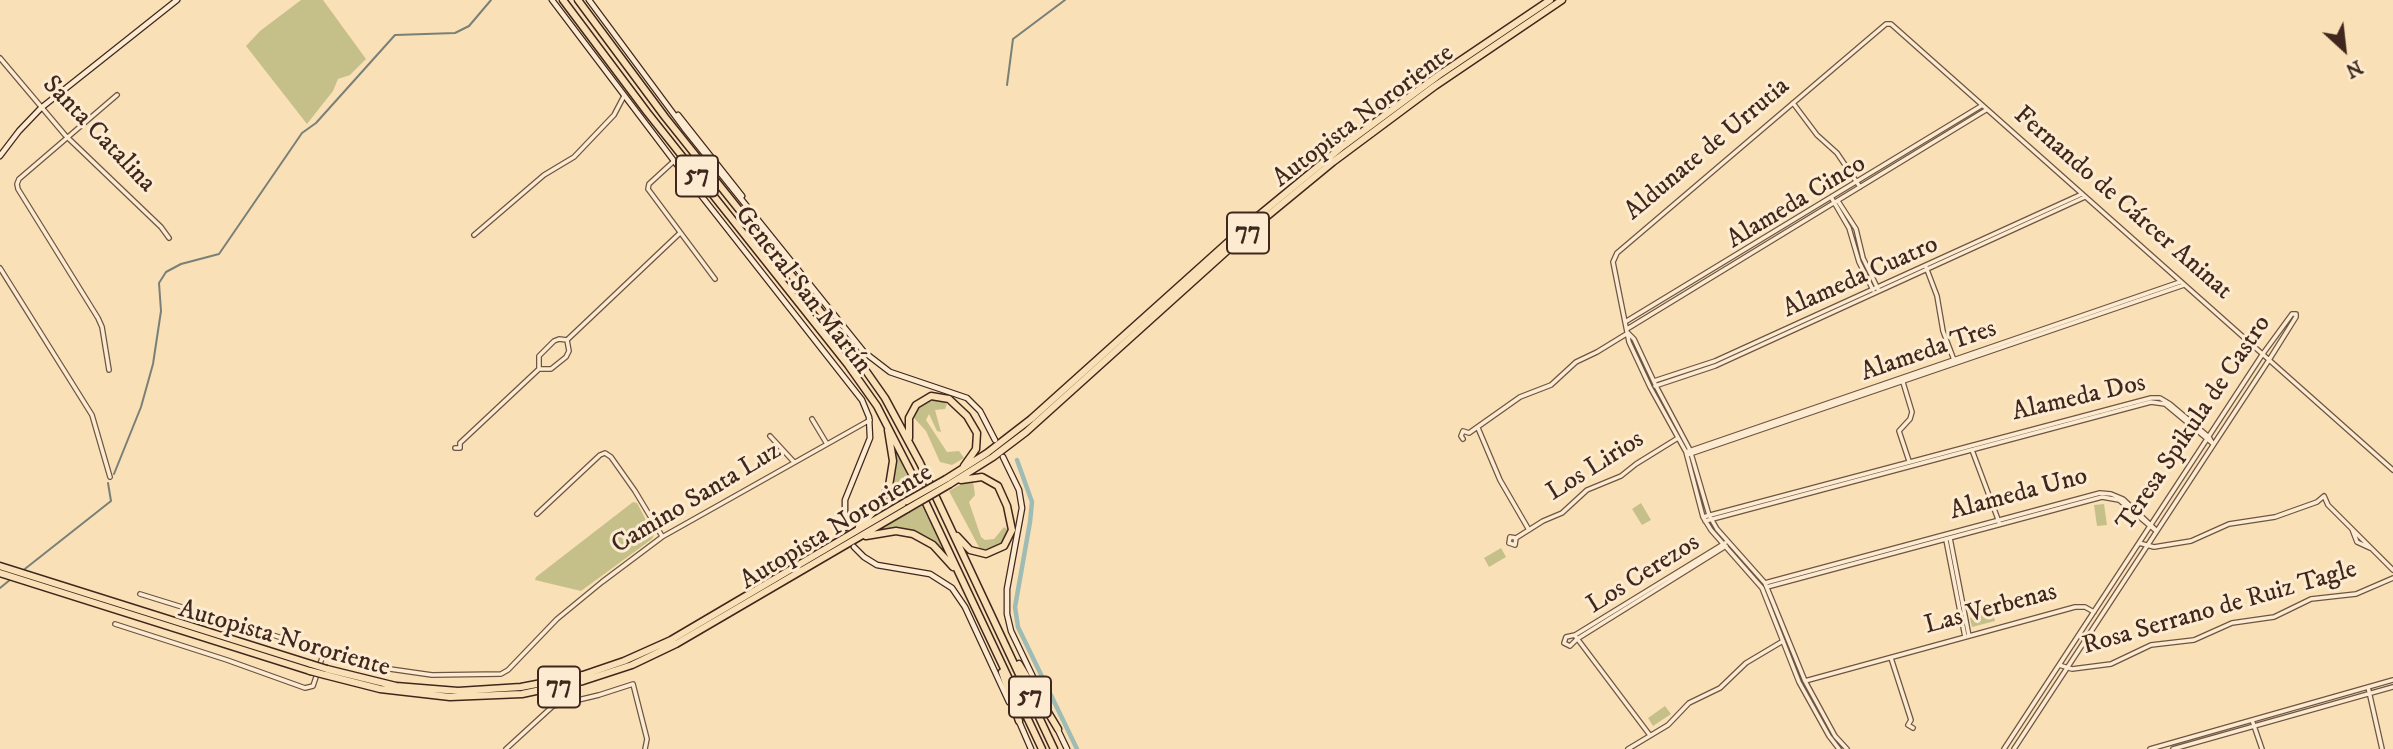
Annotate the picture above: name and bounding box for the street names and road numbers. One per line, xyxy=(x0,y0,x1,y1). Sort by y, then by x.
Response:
street label: Autopista Nororiente xyxy=(1267,39,1461,195)
street label: Santa Catalina xyxy=(35,70,161,200)
street label: Aldunate de Urrutia xyxy=(1619,72,1797,228)
street label: Fernando de Cárcer Aninat xyxy=(2006,101,2238,307)
street label: Alameda Cinco xyxy=(1722,149,1872,257)
road number: 57 xyxy=(676,156,718,196)
street label: General San Martín xyxy=(727,201,877,381)
road number: 77 xyxy=(1227,212,1269,254)
street label: Alameda Cuatro xyxy=(1778,230,1944,326)
street label: Teresa Spikula de Castro xyxy=(2111,310,2279,538)
street label: Alameda Tres xyxy=(1857,314,2001,390)
street label: Alameda Dos xyxy=(2009,369,2149,429)
street label: Los Lirios xyxy=(1542,425,1650,509)
street label: Camino Santa Luz xyxy=(607,436,787,562)
street label: Autopista Nororiente xyxy=(735,458,939,598)
street label: Alameda Uno xyxy=(1947,462,2091,528)
street label: Los Cerezos xyxy=(1582,528,1706,622)
street label: Rosa Serrano de Ruiz Tagle xyxy=(2079,555,2361,663)
street label: Las Verbenas xyxy=(1921,577,2061,643)
street label: Autopista Nororiente xyxy=(175,595,393,685)
road number: 77 xyxy=(538,666,580,708)
road number: 57 xyxy=(1009,676,1051,718)

